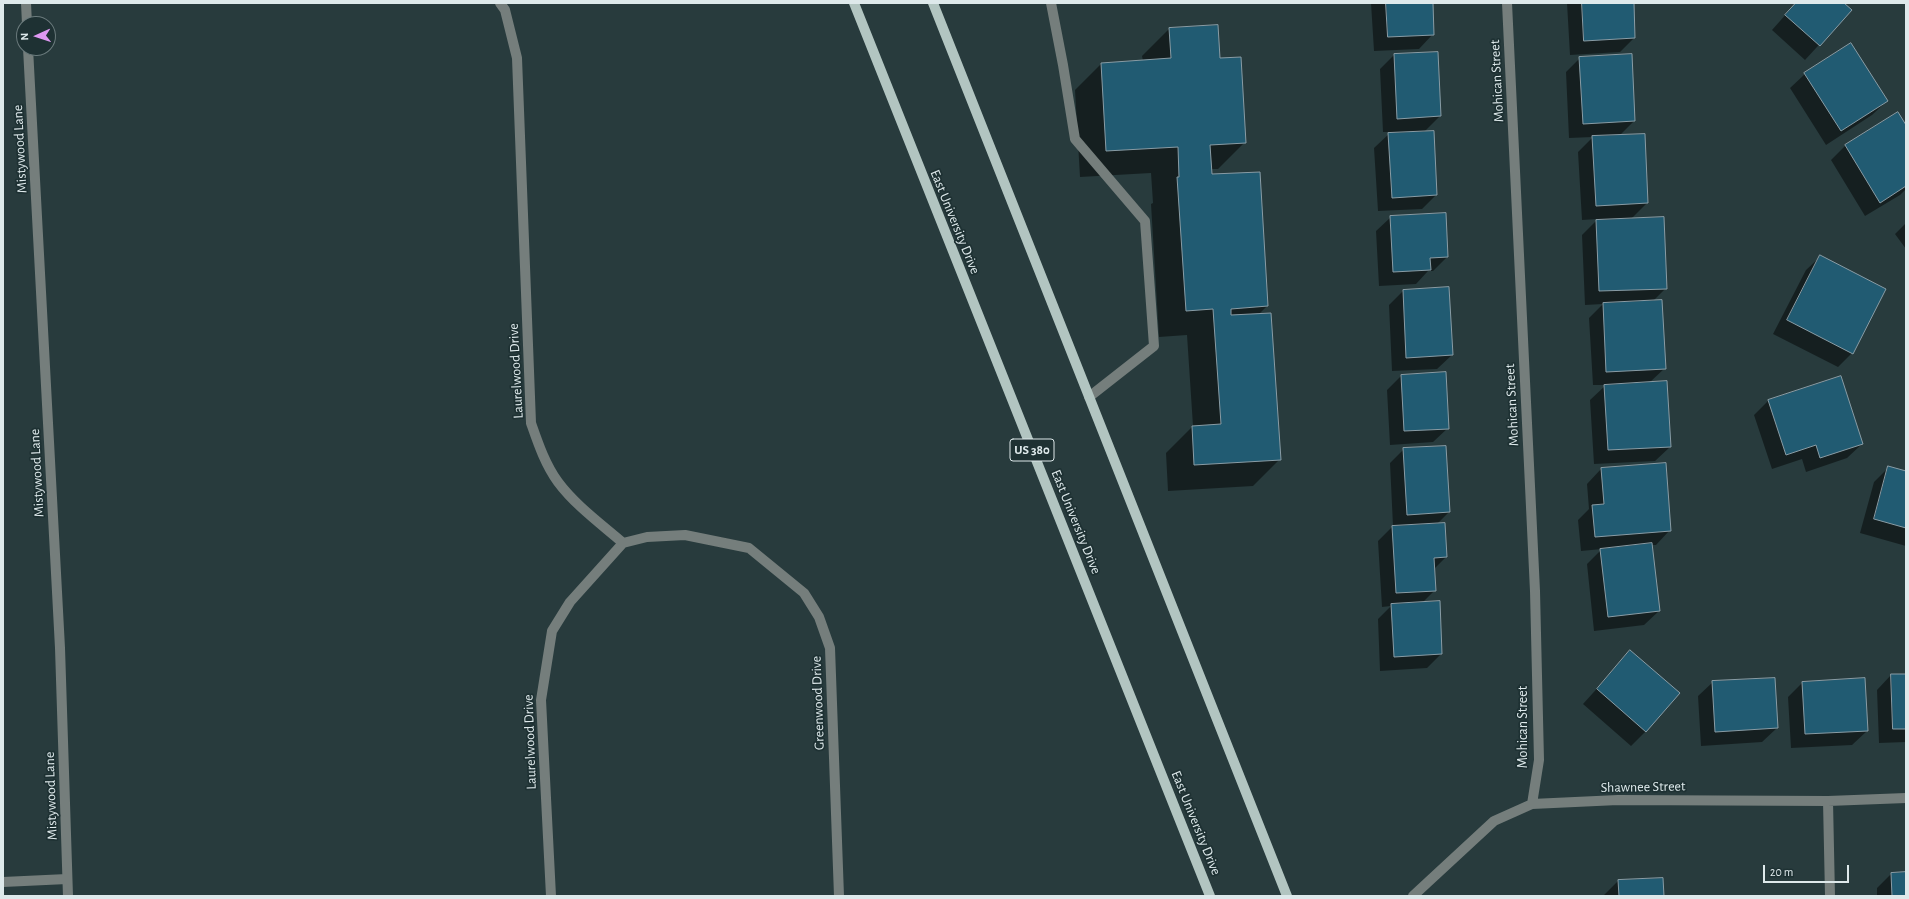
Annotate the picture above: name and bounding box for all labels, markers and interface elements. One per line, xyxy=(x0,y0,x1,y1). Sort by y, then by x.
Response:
north arrow xyxy=(16,16,56,56)
text: N xyxy=(19,32,30,41)
street label: Mohican Street xyxy=(1486,39,1508,123)
street label: Mistywood Lane xyxy=(9,104,31,194)
street label: East University Drive xyxy=(926,167,984,277)
street label: Laurelwood Drive xyxy=(505,323,527,419)
street label: Mohican Street xyxy=(1501,363,1523,447)
street label: Mistywood Lane xyxy=(26,428,48,518)
road number: US 380 xyxy=(1010,439,1054,461)
street label: East University Drive xyxy=(1047,467,1105,577)
street label: Greenwood Drive xyxy=(808,656,828,750)
street label: Mohican Street xyxy=(1515,686,1531,768)
street label: Laurelwood Drive xyxy=(520,694,540,790)
street label: Mistywood Lane xyxy=(41,752,61,840)
street label: East University Drive xyxy=(1167,768,1225,878)
street label: Shawnee Street xyxy=(1600,778,1686,796)
scale bar xyxy=(1765,857,1851,883)
text: 20 m xyxy=(1770,866,1793,878)

